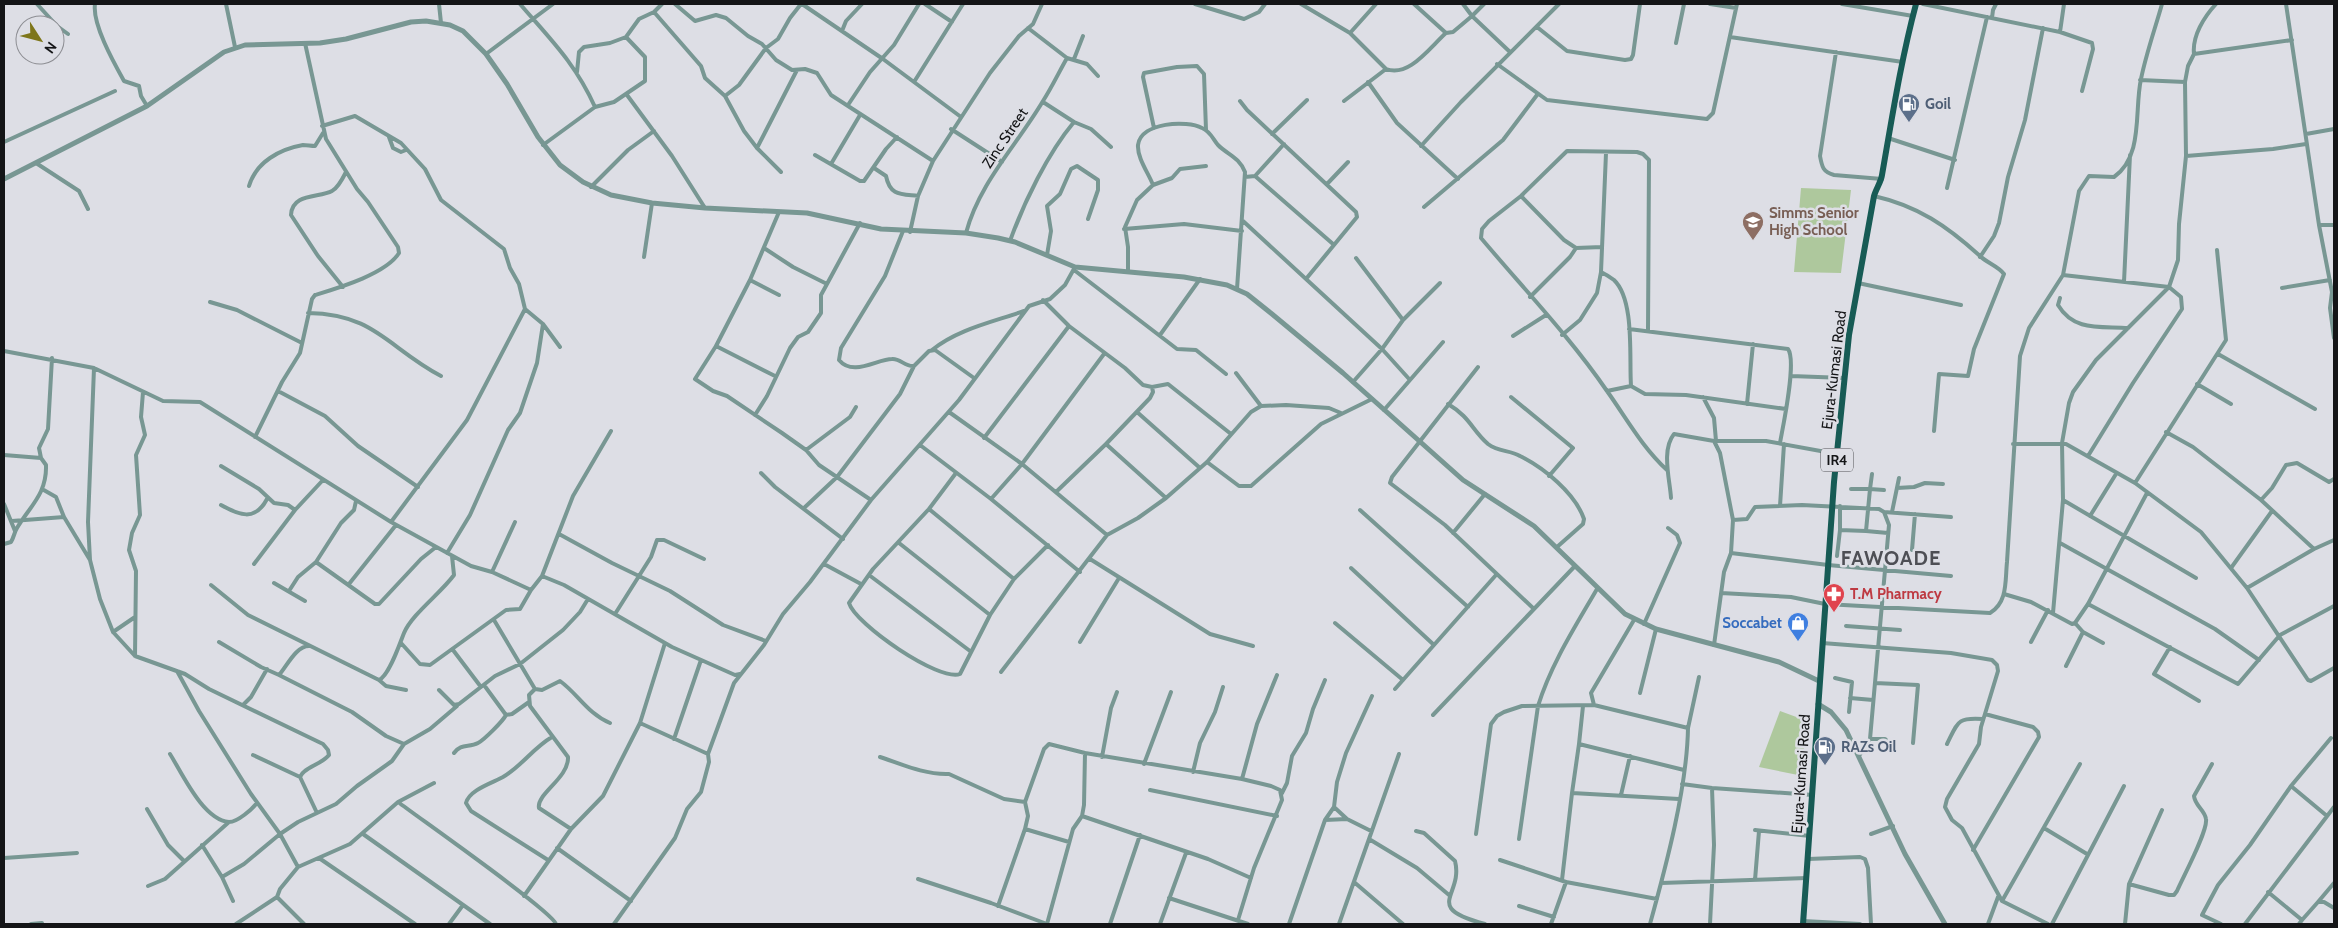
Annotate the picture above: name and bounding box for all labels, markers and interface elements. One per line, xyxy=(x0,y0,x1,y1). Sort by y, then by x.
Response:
north arrow xyxy=(15,15,65,65)
text: N xyxy=(40,38,61,57)
fuel station icon: Goil xyxy=(1897,92,1921,123)
place label: Goil xyxy=(1925,95,1951,113)
street label: Zinc Street xyxy=(978,105,1032,171)
place label: Simms Senior High School xyxy=(1769,204,1859,239)
school or university icon: Simms Senior High School xyxy=(1741,210,1765,241)
street label: Ejura-Kumasi Road xyxy=(1818,310,1850,430)
road number: IR4 xyxy=(1821,448,1853,472)
district label: FAWOADE xyxy=(1841,546,1941,570)
pharmacy icon: T.M Pharmacy xyxy=(1822,582,1846,613)
place label: T.M Pharmacy xyxy=(1850,585,1943,603)
shop icon: Soccabet xyxy=(1786,611,1810,642)
place label: Soccabet xyxy=(1722,614,1782,632)
street label: Ejura-Kumasi Road xyxy=(1788,714,1814,834)
fuel station icon: RAZs Oil xyxy=(1813,735,1837,766)
place label: RAZs Oil xyxy=(1841,738,1896,756)

